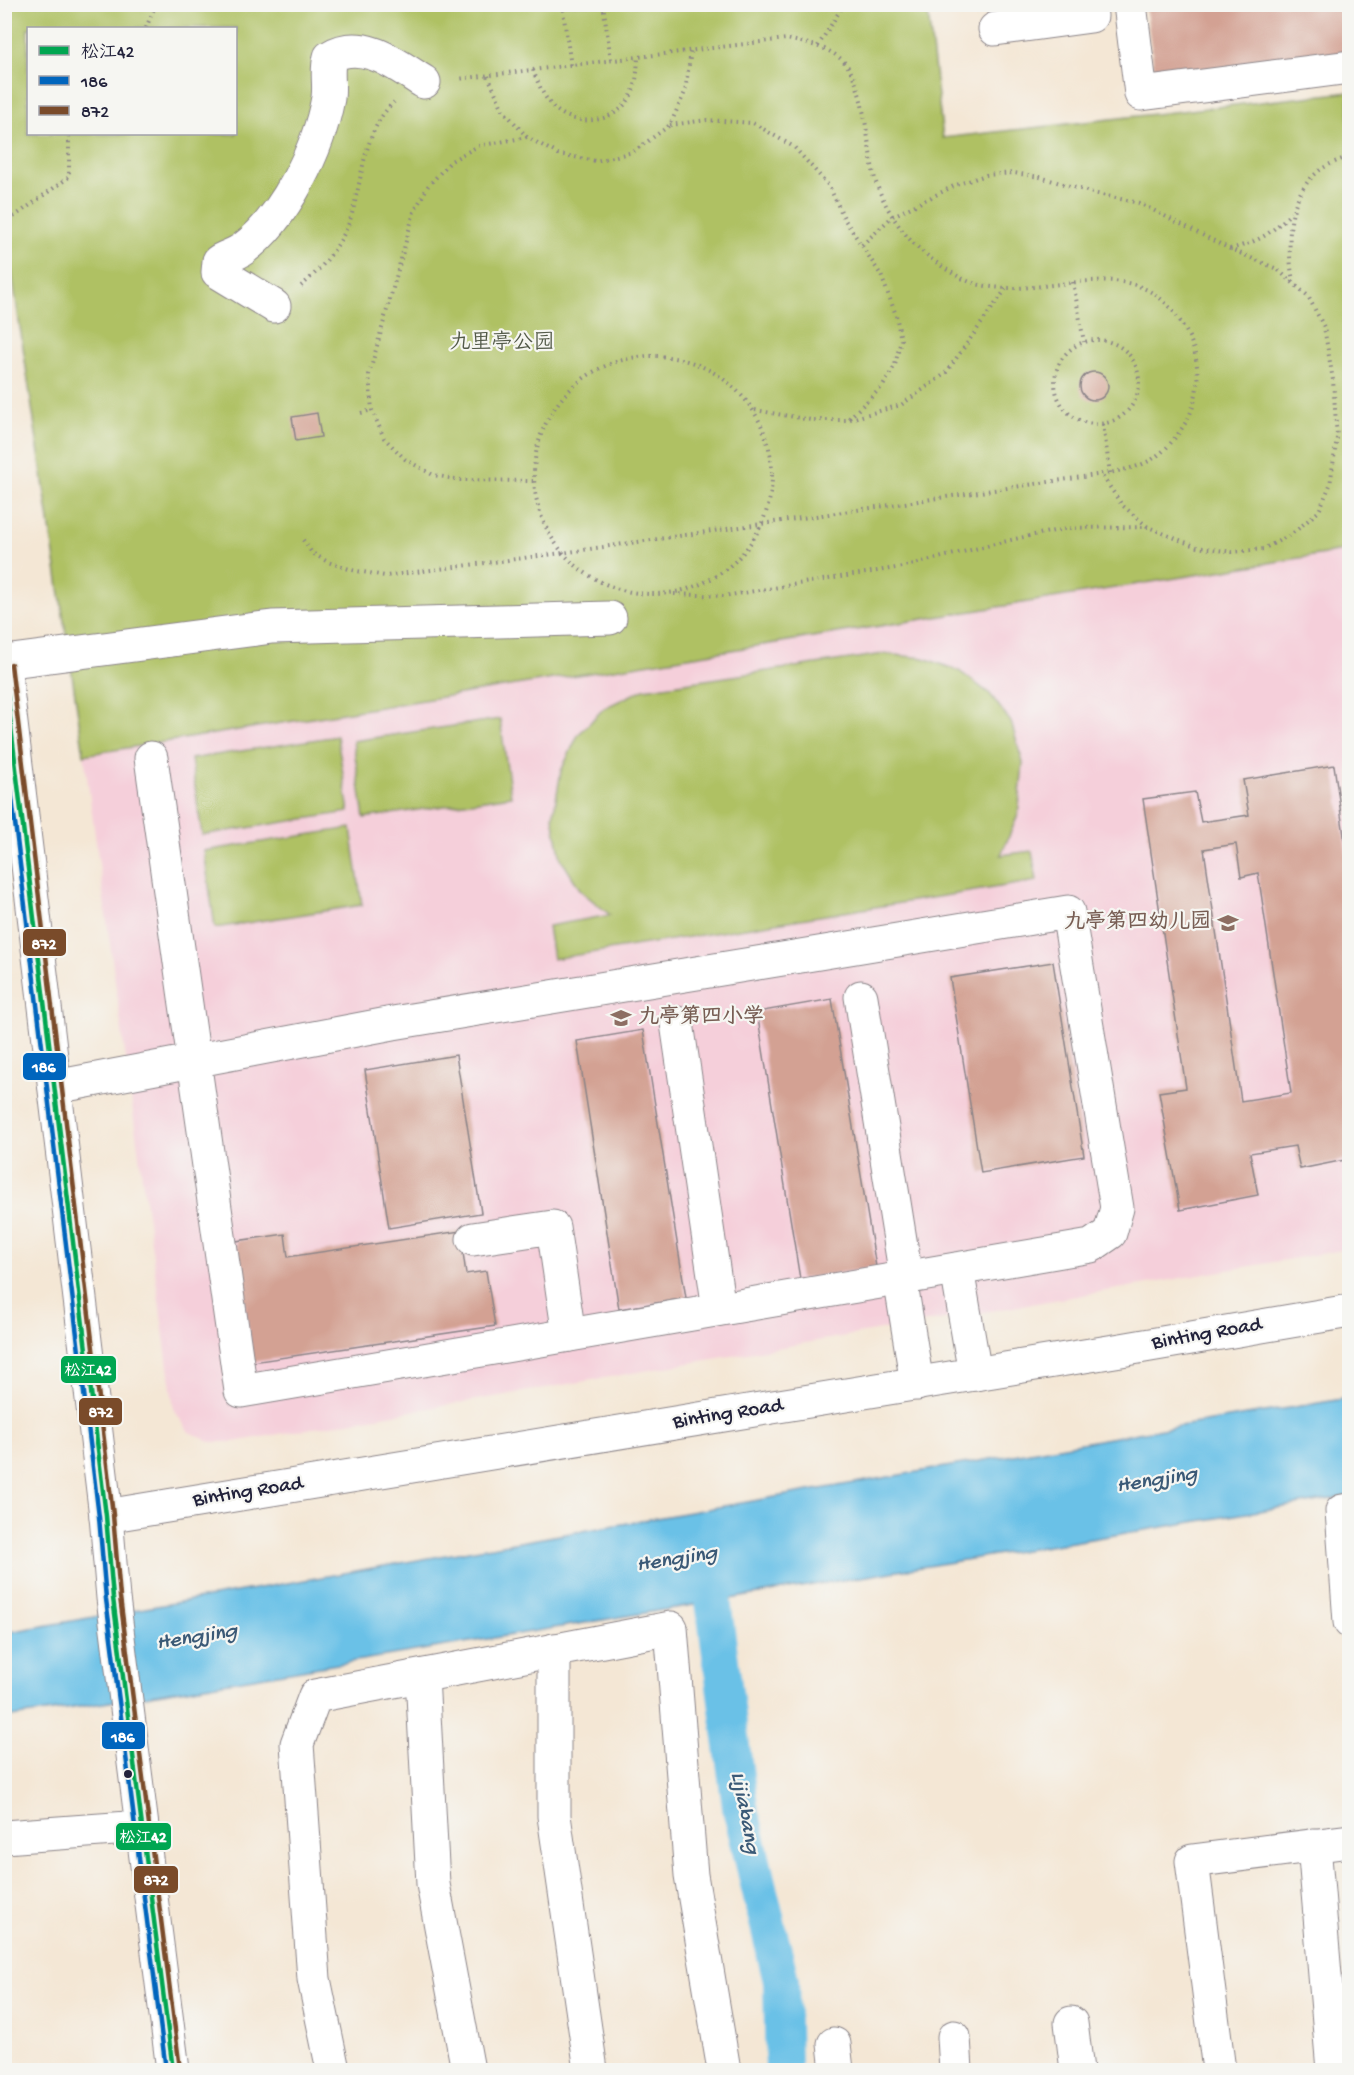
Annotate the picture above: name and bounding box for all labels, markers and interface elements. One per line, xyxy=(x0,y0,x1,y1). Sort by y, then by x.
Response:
legend xyxy=(27,27,237,135)
text: 松江42 xyxy=(81,42,135,64)
text: 186 xyxy=(80,73,108,94)
text: 872 xyxy=(81,103,109,124)
park label: 九里亭公园 xyxy=(450,330,555,357)
place label: 九亭第四幼儿园 xyxy=(1064,909,1211,936)
school or university icon: 九亭第四幼儿园 xyxy=(1216,911,1240,935)
line badge: 872 xyxy=(22,928,67,957)
text: 872 xyxy=(32,937,57,956)
place label: 九亭第四小学 xyxy=(638,1004,764,1031)
school or university icon: 九亭第四小学 xyxy=(609,1006,633,1030)
line badge: 186 xyxy=(22,1052,67,1081)
text: 186 xyxy=(31,1060,57,1079)
street label: Binting Road xyxy=(1149,1313,1266,1357)
line badge: 松江42 xyxy=(60,1355,117,1384)
text: 松江42 xyxy=(64,1362,112,1382)
street label: Binting Road xyxy=(670,1394,787,1436)
line badge: 872 xyxy=(78,1397,123,1426)
text: 872 xyxy=(89,1405,114,1424)
water label: Hengjing xyxy=(1115,1462,1201,1500)
street label: Binting Road xyxy=(190,1472,307,1514)
water label: Hengjing xyxy=(635,1541,721,1579)
water label: Hengjing xyxy=(155,1619,241,1657)
line badge: 186 xyxy=(101,1721,146,1750)
text: 186 xyxy=(110,1730,136,1749)
unlabelled marker xyxy=(122,1768,134,1780)
water label: Lijiabang xyxy=(723,1770,765,1858)
line badge: 松江42 xyxy=(115,1822,172,1851)
text: 松江42 xyxy=(119,1829,167,1849)
line badge: 872 xyxy=(133,1865,179,1894)
text: 872 xyxy=(144,1873,169,1892)

